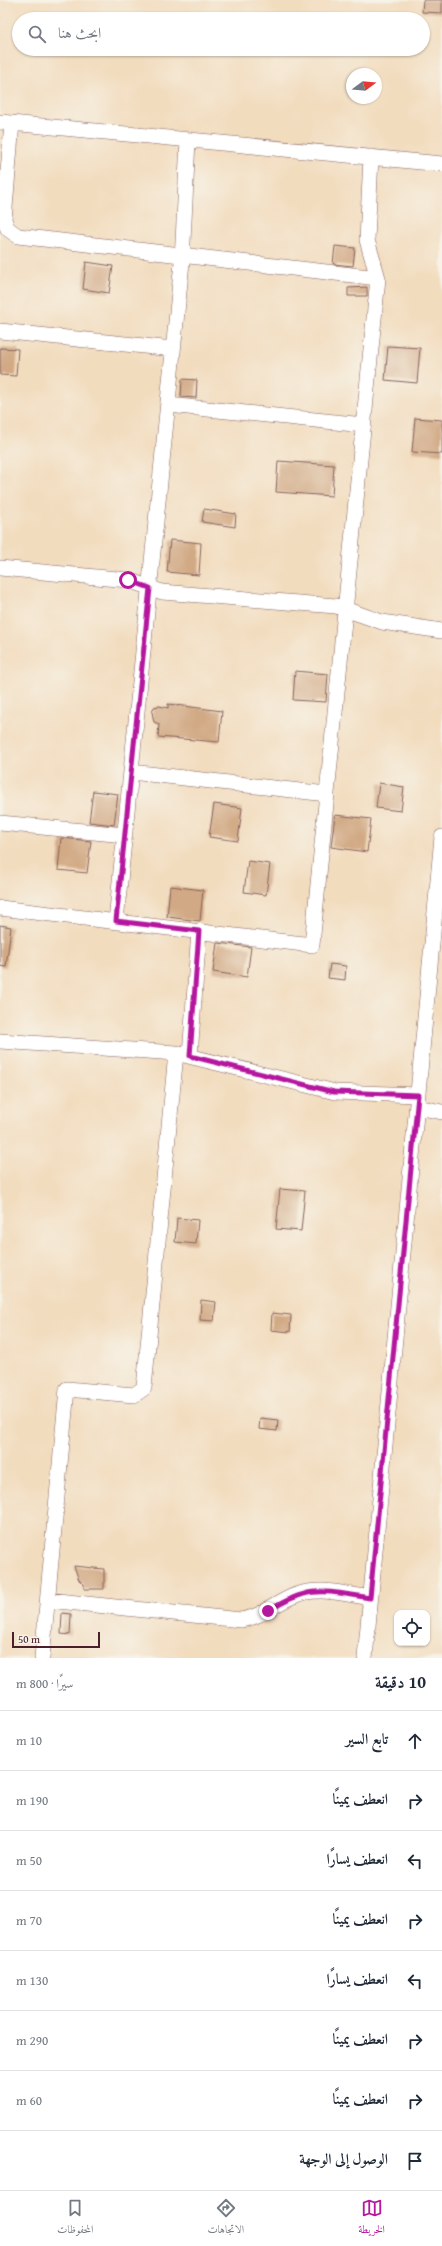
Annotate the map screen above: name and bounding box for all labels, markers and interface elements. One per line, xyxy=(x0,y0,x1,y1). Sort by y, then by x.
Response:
search box xyxy=(12,12,430,56)
text: ابحث هنا xyxy=(58,22,101,43)
icon: search xyxy=(26,23,48,45)
north arrow xyxy=(346,68,382,104)
route start xyxy=(119,571,137,589)
route end xyxy=(259,1602,277,1620)
map controls xyxy=(394,1610,430,1646)
button: locate xyxy=(394,1610,430,1646)
scale bar xyxy=(12,1630,100,1649)
text: 50 m xyxy=(18,1631,40,1647)
text: 10 دقيقة xyxy=(375,1669,426,1694)
text: سيرًا · 800 m xyxy=(16,1674,74,1693)
text: تابع السير xyxy=(346,1728,388,1749)
icon: ahead xyxy=(404,1730,426,1752)
text: 10 m xyxy=(16,1731,42,1750)
text: انعطف يمينًا xyxy=(332,1788,388,1809)
icon: right xyxy=(404,1790,426,1812)
text: 190 m xyxy=(16,1791,48,1810)
text: انعطف يسارًا xyxy=(326,1848,388,1869)
icon: left xyxy=(404,1850,426,1872)
text: 50 m xyxy=(16,1851,42,1870)
text: انعطف يمينًا xyxy=(332,1908,388,1929)
icon: right xyxy=(404,1910,426,1932)
text: 70 m xyxy=(16,1911,42,1930)
text: انعطف يسارًا xyxy=(326,1968,388,1989)
icon: left xyxy=(404,1970,426,1992)
text: 130 m xyxy=(16,1971,48,1990)
text: انعطف يمينًا xyxy=(332,2028,388,2049)
icon: right xyxy=(404,2030,426,2052)
text: 290 m xyxy=(16,2031,48,2050)
text: انعطف يمينًا xyxy=(332,2088,388,2109)
icon: right xyxy=(404,2090,426,2112)
text: 60 m xyxy=(16,2091,42,2110)
text: الوصول إلى الوجهة xyxy=(299,2148,388,2169)
icon: arrive xyxy=(404,2150,426,2172)
tab: المحفوظات xyxy=(57,2197,93,2240)
tab: الاتجاهات xyxy=(207,2197,244,2240)
tab: الخريطة xyxy=(358,2197,385,2240)

